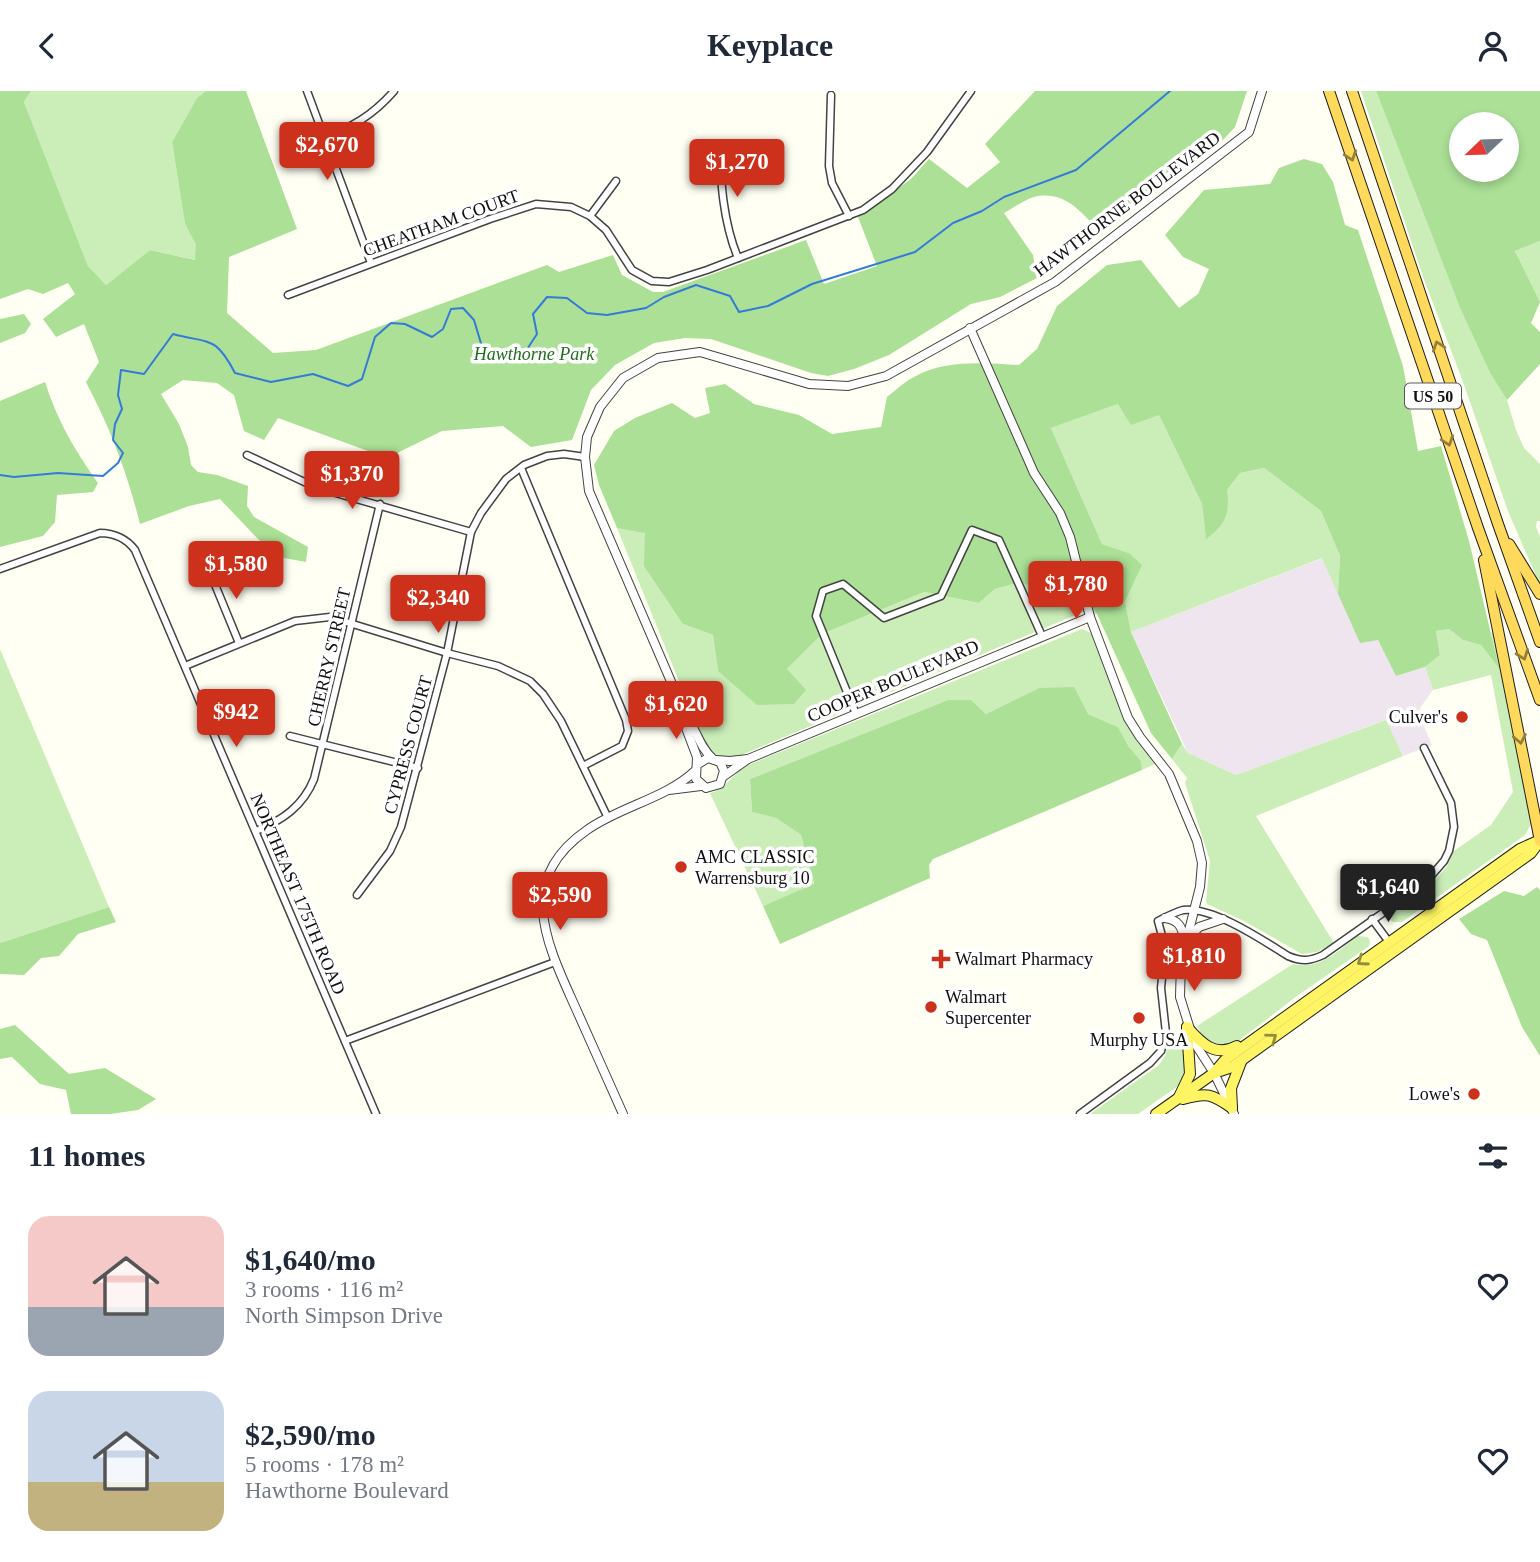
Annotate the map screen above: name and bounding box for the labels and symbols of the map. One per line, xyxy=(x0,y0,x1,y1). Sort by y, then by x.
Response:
north arrow xyxy=(1449,112,1519,182)
pin: $2,670 xyxy=(270,123,384,182)
street label: HAWTHORNE BOULEVARD xyxy=(1030,127,1224,281)
pin: $1,270 xyxy=(680,139,794,199)
one-way arrow xyxy=(1343,149,1357,161)
street label: CHEATHAM COURT xyxy=(360,185,522,261)
one-way arrow xyxy=(1432,340,1446,352)
park label: Hawthorne Park xyxy=(473,344,595,364)
road number: US 50 xyxy=(1405,383,1461,409)
one-way arrow xyxy=(1440,434,1454,446)
pin: $1,370 xyxy=(295,451,409,511)
pin: $1,580 xyxy=(179,541,293,601)
pin: $1,780 xyxy=(1019,561,1133,621)
pin: $2,340 xyxy=(381,575,495,635)
street label: CHERRY STREET xyxy=(303,586,355,728)
street label: COOPER BOULEVARD xyxy=(804,636,982,726)
one-way arrow xyxy=(1515,649,1529,661)
street label: CYPRESS COURT xyxy=(380,674,436,816)
pin: $1,620 xyxy=(619,681,733,741)
pin: $942 xyxy=(195,689,277,749)
place label: Culver's xyxy=(1389,707,1448,727)
marker: Culver's xyxy=(1454,709,1470,725)
one-way arrow xyxy=(1511,733,1526,745)
street label: NORTHEAST 175TH ROAD xyxy=(246,790,350,998)
place label: AMC CLASSIC Warrensburg 10 xyxy=(695,847,815,888)
marker: AMC CLASSIC Warrensburg 10 xyxy=(673,859,689,875)
pin: $1,640 xyxy=(1331,865,1445,924)
pin: $2,590 xyxy=(503,873,617,932)
pin: $1,810 xyxy=(1137,933,1251,993)
place label: Walmart Pharmacy xyxy=(955,949,1093,969)
marker: Walmart Pharmacy xyxy=(933,951,949,967)
one-way arrow xyxy=(1357,953,1370,965)
place label: Walmart Supercenter xyxy=(945,987,1031,1028)
marker: Walmart Supercenter xyxy=(923,999,939,1015)
marker: Murphy USA xyxy=(1131,1010,1147,1026)
place label: Murphy USA xyxy=(1090,1030,1188,1050)
one-way arrow xyxy=(1264,1034,1277,1046)
place label: Lowe's xyxy=(1409,1084,1460,1104)
marker: Lowe's xyxy=(1466,1086,1482,1102)

